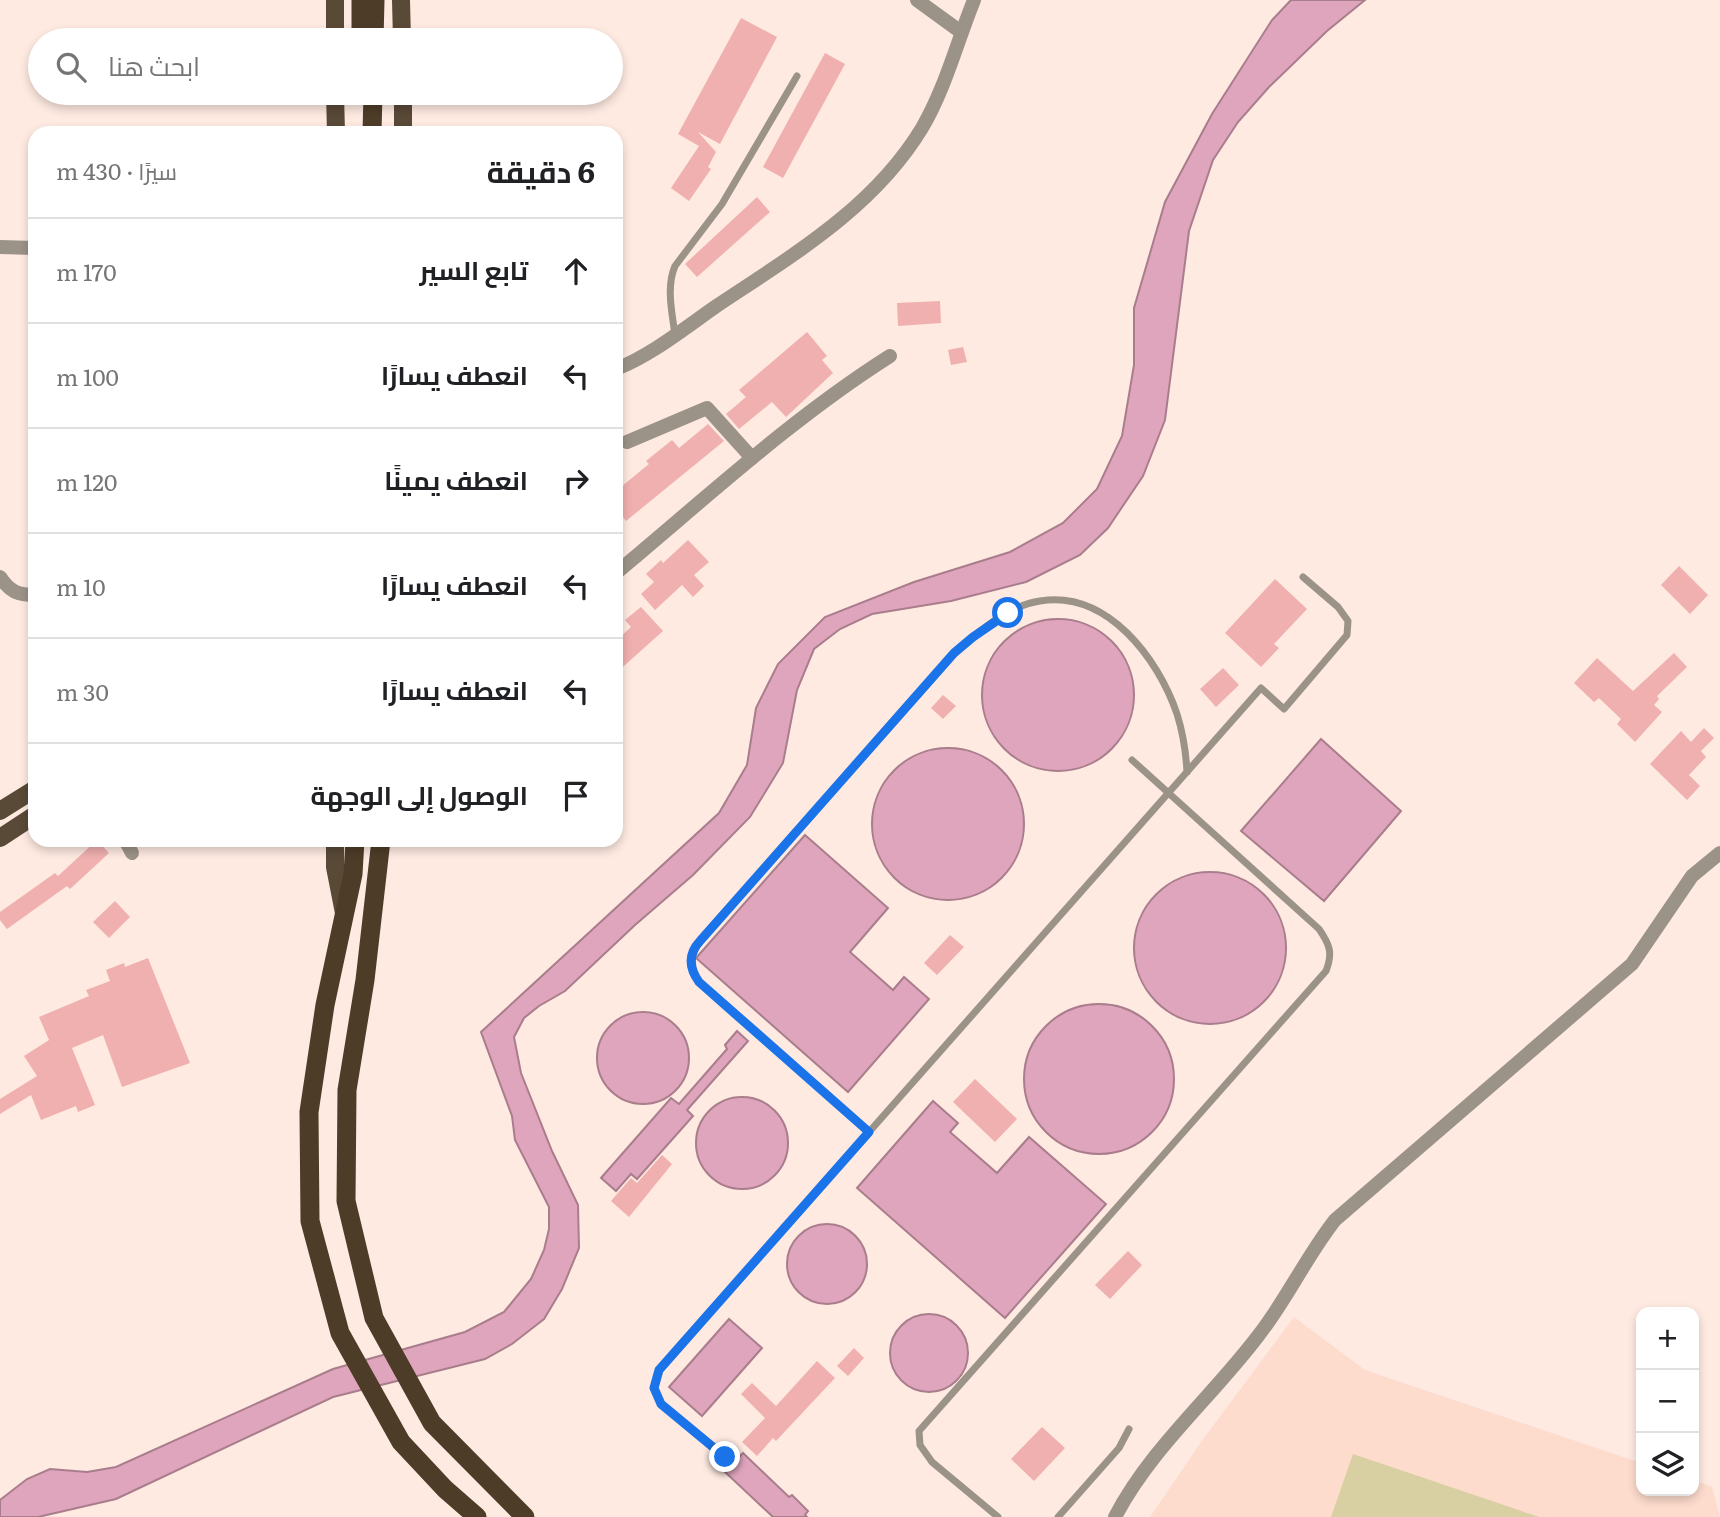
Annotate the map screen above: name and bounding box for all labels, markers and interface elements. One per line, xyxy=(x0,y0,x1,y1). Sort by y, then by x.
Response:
search box xyxy=(28,28,623,105)
text: ابحث هنا xyxy=(108,45,200,84)
icon: search xyxy=(52,48,90,86)
text: 6 دقيقة xyxy=(487,148,595,192)
text: سيرًا · 430 m xyxy=(56,153,177,187)
text: تابع السير xyxy=(419,249,528,288)
icon: ahead xyxy=(557,252,595,290)
text: 170 m xyxy=(56,254,117,288)
text: انعطف يسارًا xyxy=(381,354,528,393)
icon: left xyxy=(557,357,595,395)
text: 100 m xyxy=(56,359,119,393)
text: انعطف يمينًا xyxy=(384,459,528,498)
icon: right xyxy=(557,462,595,500)
text: 120 m xyxy=(56,464,117,498)
text: انعطف يسارًا xyxy=(381,564,528,603)
icon: left xyxy=(557,567,595,605)
text: 10 m xyxy=(56,569,106,603)
route start xyxy=(992,597,1023,628)
text: انعطف يسارًا xyxy=(381,669,528,708)
icon: left xyxy=(557,672,595,710)
text: 30 m xyxy=(56,674,109,708)
text: الوصول إلى الوجهة xyxy=(310,774,528,813)
icon: arrive xyxy=(557,777,595,815)
map controls xyxy=(1636,1307,1699,1496)
button: + xyxy=(1636,1307,1699,1370)
button: − xyxy=(1636,1370,1699,1433)
button: layers xyxy=(1636,1433,1699,1496)
route end xyxy=(709,1441,740,1472)

